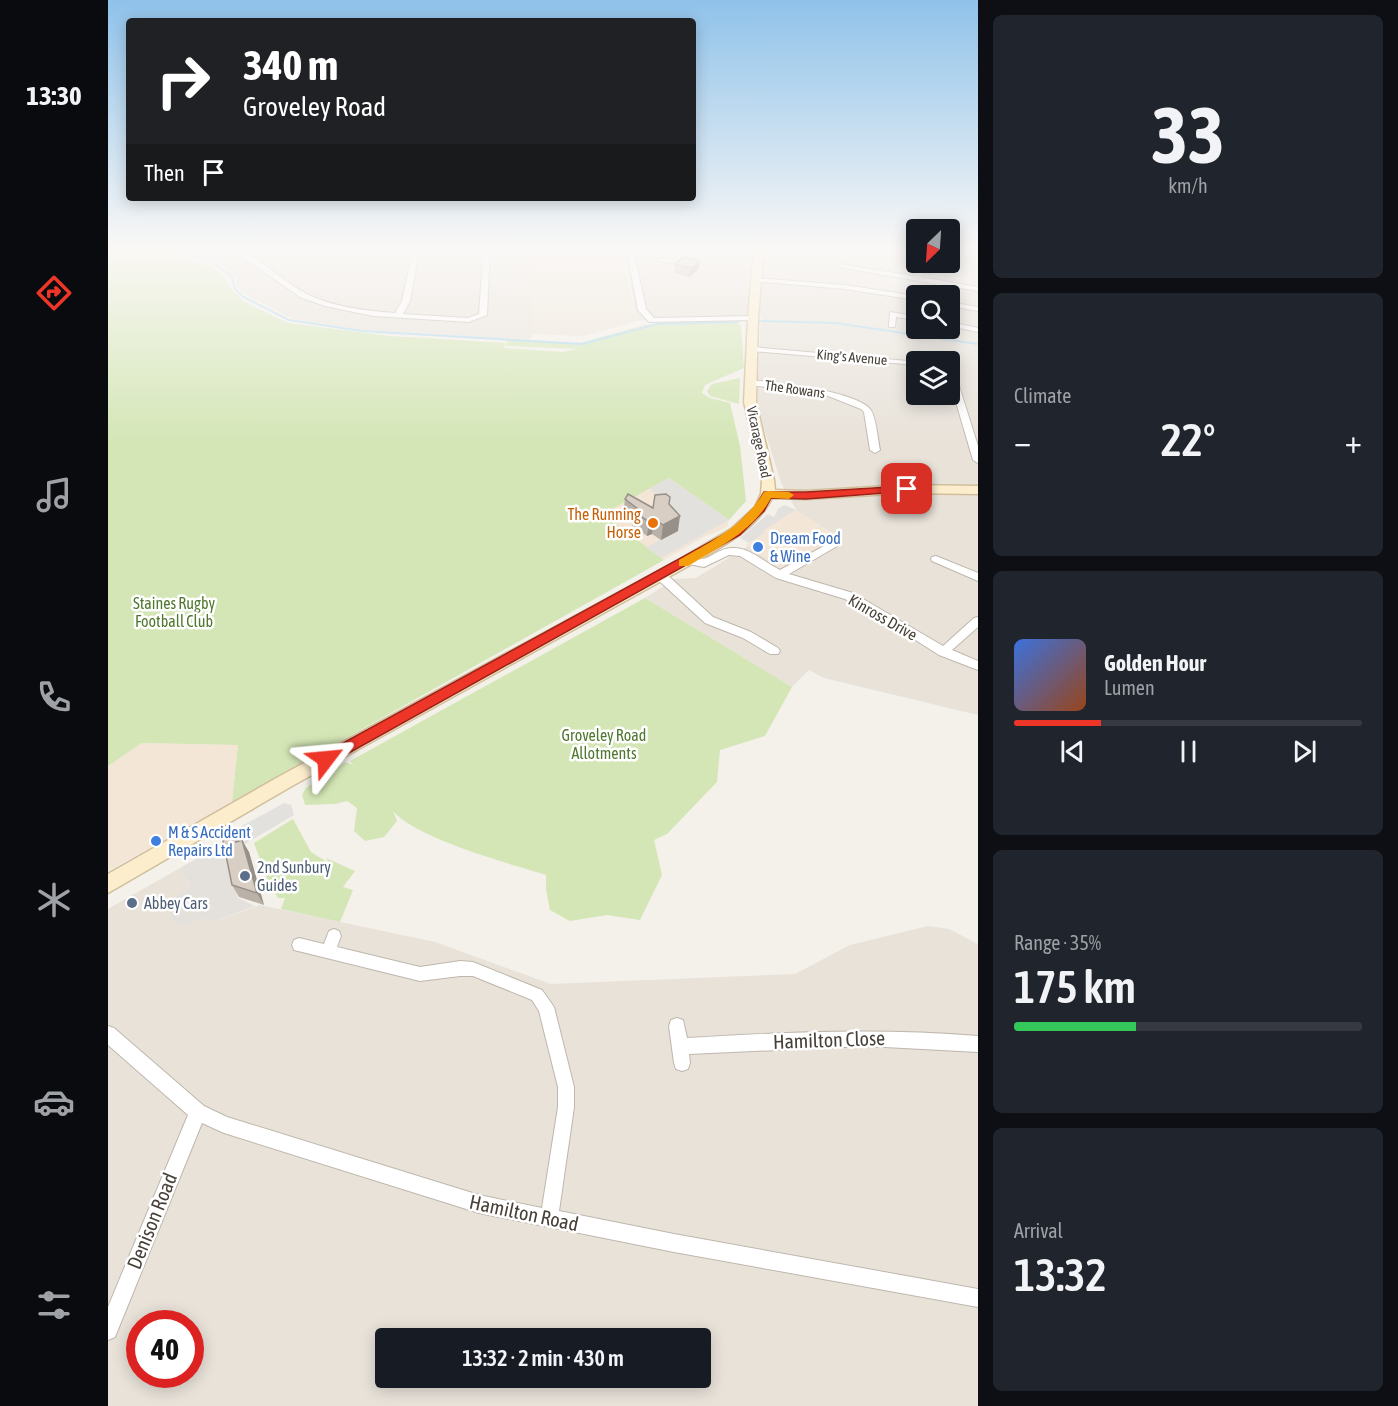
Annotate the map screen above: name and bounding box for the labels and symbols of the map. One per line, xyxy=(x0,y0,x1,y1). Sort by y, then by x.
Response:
north arrow xyxy=(906,219,960,273)
street label: King's Avenue xyxy=(816,346,888,368)
street label: The Rowans xyxy=(764,377,826,401)
street label: Vicarage Road xyxy=(744,405,774,479)
pin xyxy=(881,463,932,514)
place label: The Running Horse xyxy=(568,505,641,541)
marker: The Running Horse xyxy=(646,516,660,530)
place label: Dream Food & Wine xyxy=(770,529,841,565)
marker: Dream Food & Wine xyxy=(751,540,765,554)
street label: Kinross Drive xyxy=(846,590,920,644)
park label: Staines Rugby Football Club xyxy=(133,594,215,630)
park label: Groveley Road Allotments xyxy=(562,726,646,762)
position arrow xyxy=(294,727,358,791)
place label: M & S Accident Repairs Ltd xyxy=(168,823,251,860)
marker: M & S Accident Repairs Ltd xyxy=(149,834,163,848)
place label: 2nd Sunbury Guides xyxy=(257,858,331,894)
marker: 2nd Sunbury Guides xyxy=(238,869,252,883)
place label: Abbey Cars xyxy=(144,894,208,913)
marker: Abbey Cars xyxy=(125,896,139,910)
street label: Hamilton Close xyxy=(772,1026,885,1053)
street label: Denison Road xyxy=(122,1169,181,1272)
street label: Hamilton Road xyxy=(468,1190,581,1235)
speed limit sign: 40 xyxy=(126,1310,204,1388)

